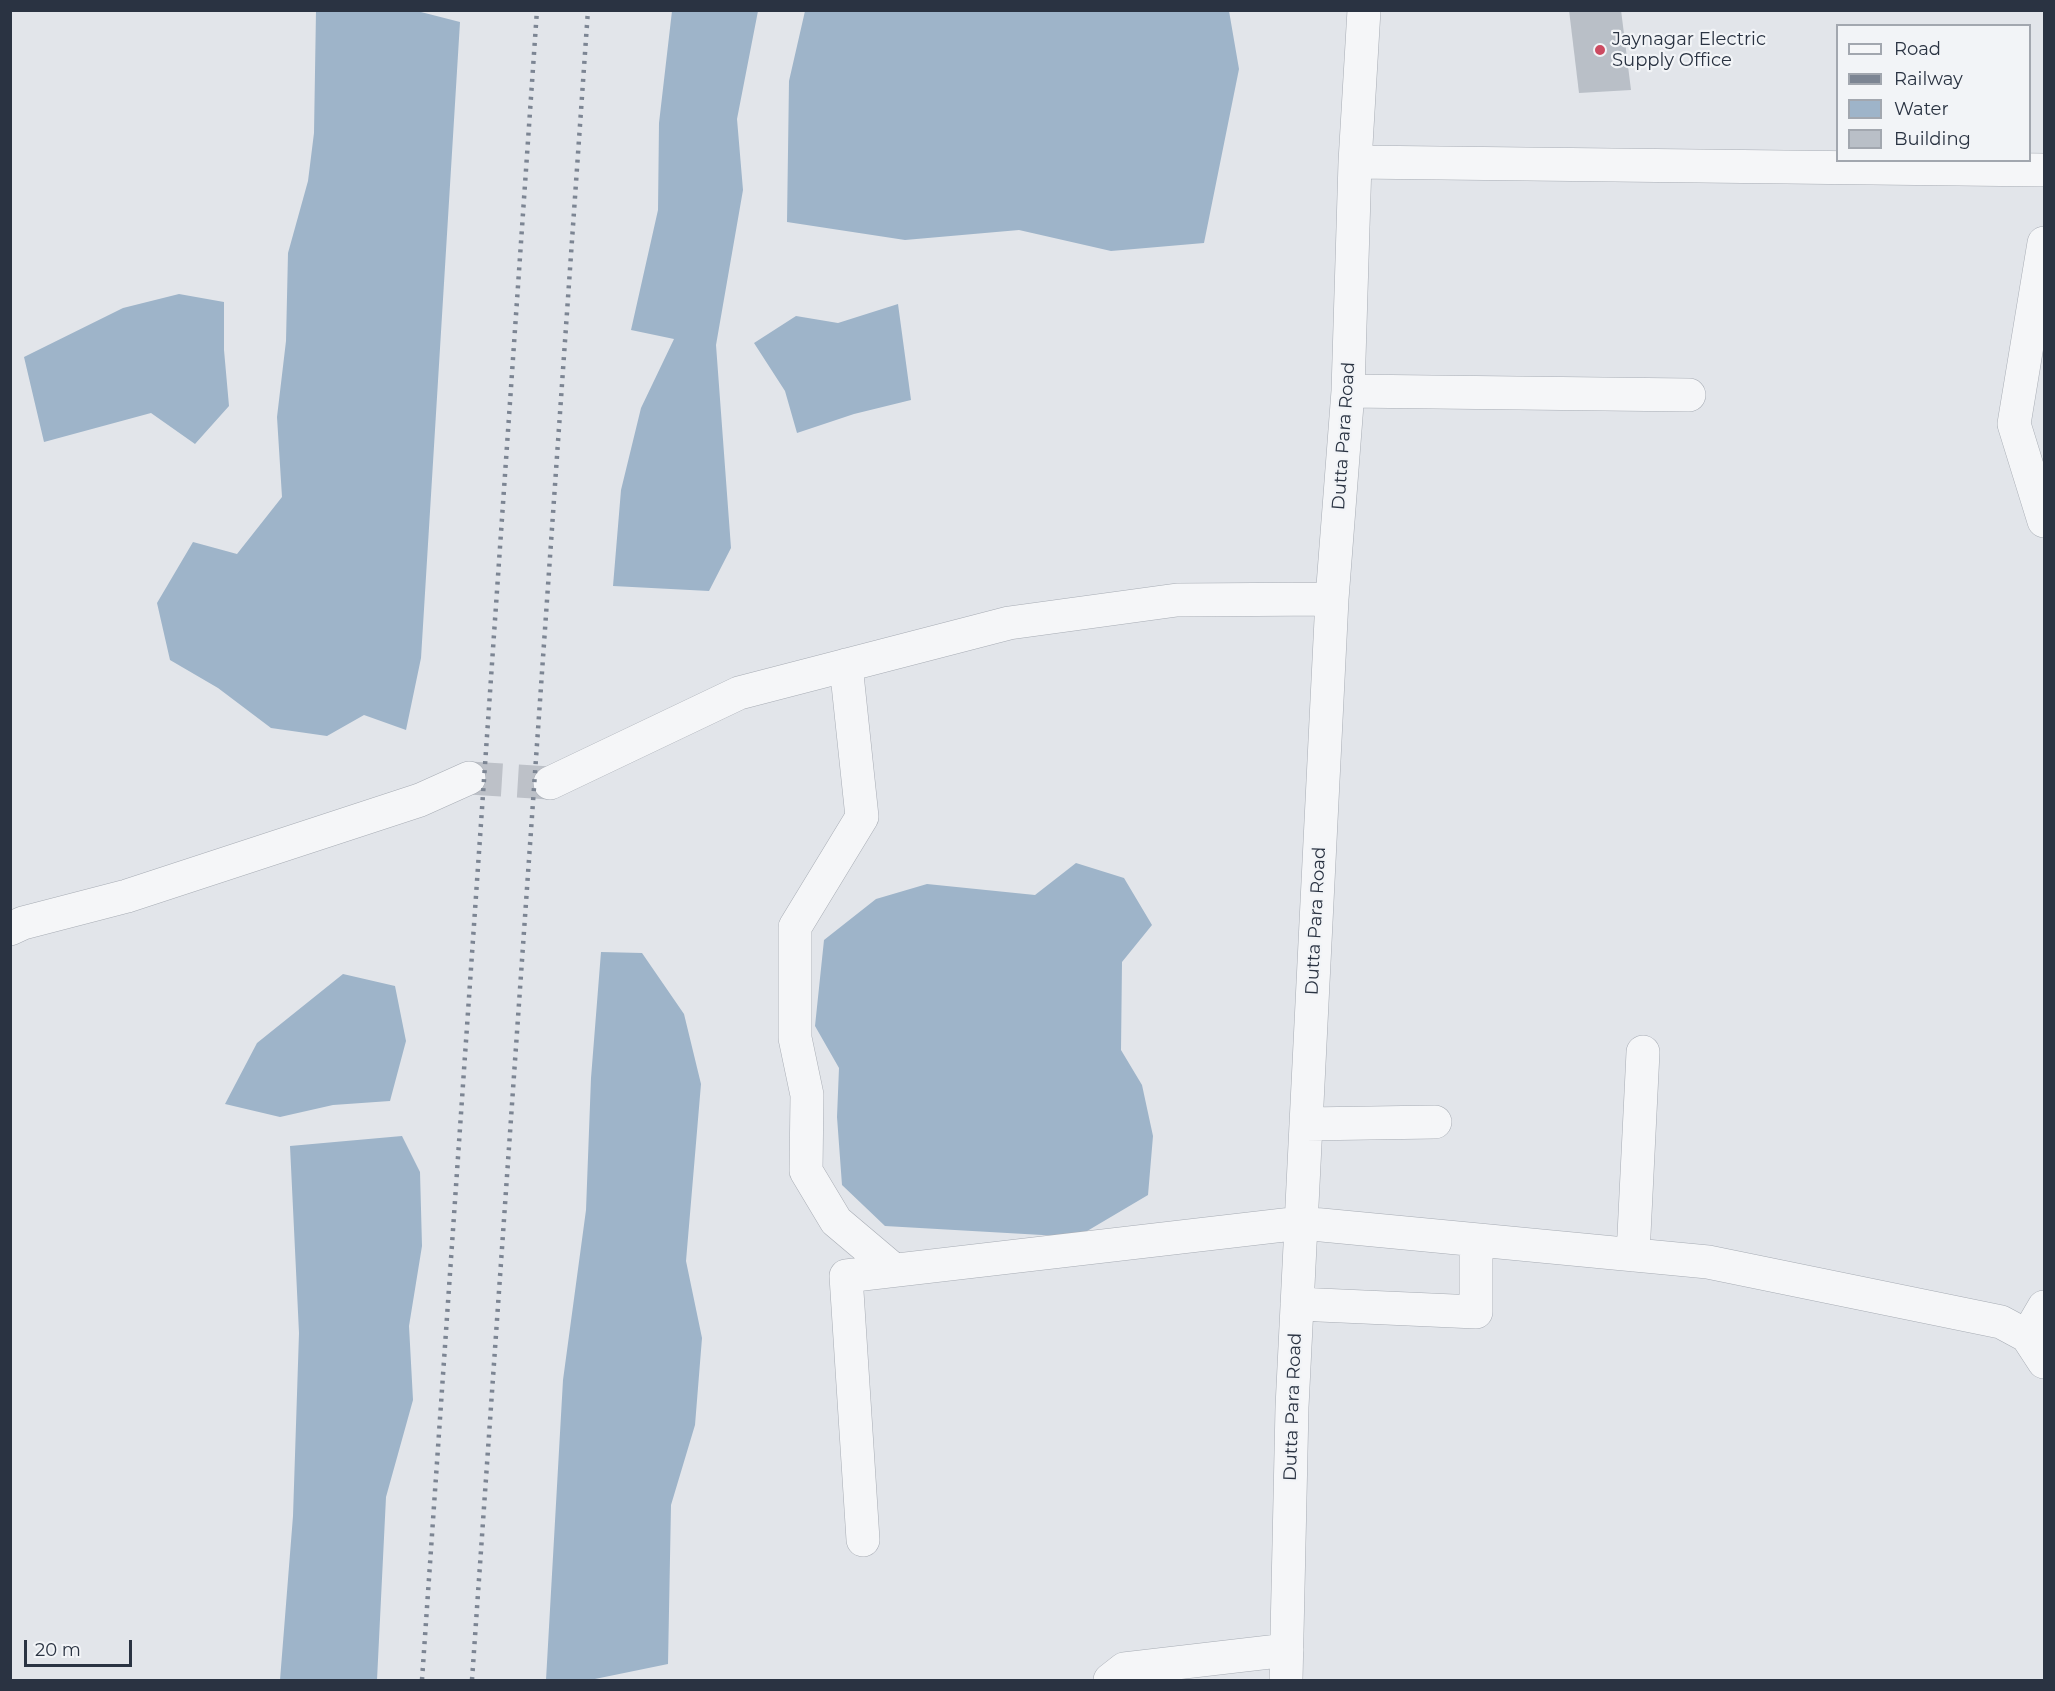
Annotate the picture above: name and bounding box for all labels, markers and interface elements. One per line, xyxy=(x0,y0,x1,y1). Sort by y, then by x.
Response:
legend xyxy=(1836,24,2031,162)
place label: Jaynagar Electric Supply Office xyxy=(1612,29,1766,72)
text: Road xyxy=(1894,38,1941,60)
marker: Jaynagar Electric Supply Office xyxy=(1593,43,1607,57)
text: Railway xyxy=(1894,68,1963,90)
text: Water xyxy=(1894,98,1949,120)
text: Building xyxy=(1894,128,1971,150)
street label: Dutta Para Road xyxy=(1328,361,1360,511)
street label: Dutta Para Road xyxy=(1301,846,1331,996)
street label: Dutta Para Road xyxy=(1280,1332,1306,1482)
scale bar xyxy=(27,1628,135,1666)
text: 20 m xyxy=(35,1639,81,1661)

